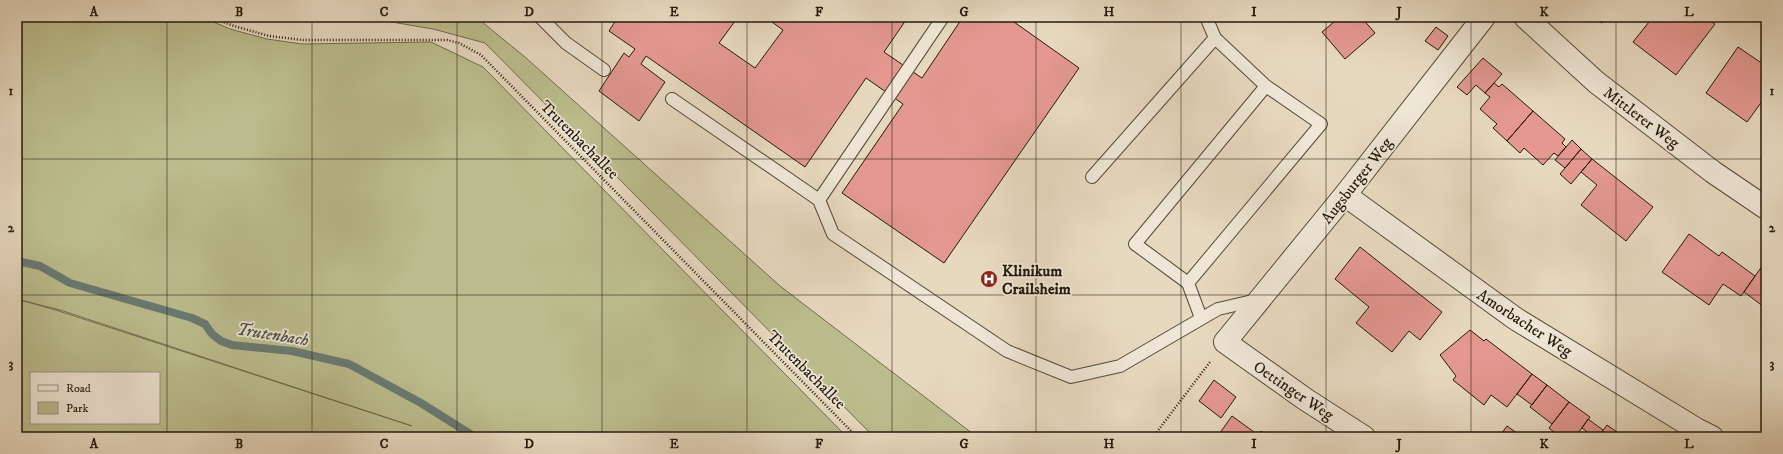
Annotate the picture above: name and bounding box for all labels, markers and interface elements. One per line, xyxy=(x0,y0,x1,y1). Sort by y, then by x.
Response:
text: A xyxy=(89,4,99,20)
text: B xyxy=(235,4,243,20)
text: C xyxy=(380,4,389,20)
text: D xyxy=(524,4,534,20)
text: E xyxy=(669,4,679,20)
text: F xyxy=(815,4,824,20)
text: G xyxy=(959,4,969,20)
text: H xyxy=(1104,4,1115,20)
text: I xyxy=(1251,4,1257,20)
text: J xyxy=(1394,4,1402,21)
text: K xyxy=(1539,4,1549,20)
text: L xyxy=(1684,4,1694,20)
text: 1 xyxy=(9,83,14,99)
street label: Mittlerer Weg xyxy=(1599,83,1684,153)
text: 1 xyxy=(1770,83,1775,99)
street label: Trutenbachallee xyxy=(536,96,623,184)
street label: Augsburger Weg xyxy=(1317,133,1397,228)
text: 2 xyxy=(8,220,15,236)
text: 2 xyxy=(1769,220,1776,236)
place label: Klinikum Crailsheim xyxy=(1002,261,1071,299)
hospital icon: Klinikum Crailsheim xyxy=(979,269,999,289)
street label: Amorbacher Weg xyxy=(1473,285,1576,361)
water label: Trutenbach xyxy=(235,318,311,352)
street label: Trutenbachallee xyxy=(763,326,850,414)
text: 3 xyxy=(9,356,14,372)
text: 3 xyxy=(1770,356,1775,372)
street label: Oettinger Weg xyxy=(1249,357,1338,425)
legend xyxy=(30,372,160,424)
text: Road xyxy=(66,381,91,396)
text: Park xyxy=(66,401,88,416)
text: A xyxy=(89,436,99,452)
text: B xyxy=(235,436,243,452)
text: C xyxy=(380,436,389,452)
text: D xyxy=(524,436,534,452)
text: E xyxy=(669,436,679,452)
text: F xyxy=(815,436,824,452)
text: G xyxy=(959,436,969,452)
text: H xyxy=(1104,436,1115,452)
text: I xyxy=(1251,436,1257,452)
text: J xyxy=(1394,436,1402,453)
text: K xyxy=(1539,436,1549,452)
text: L xyxy=(1684,436,1694,452)

